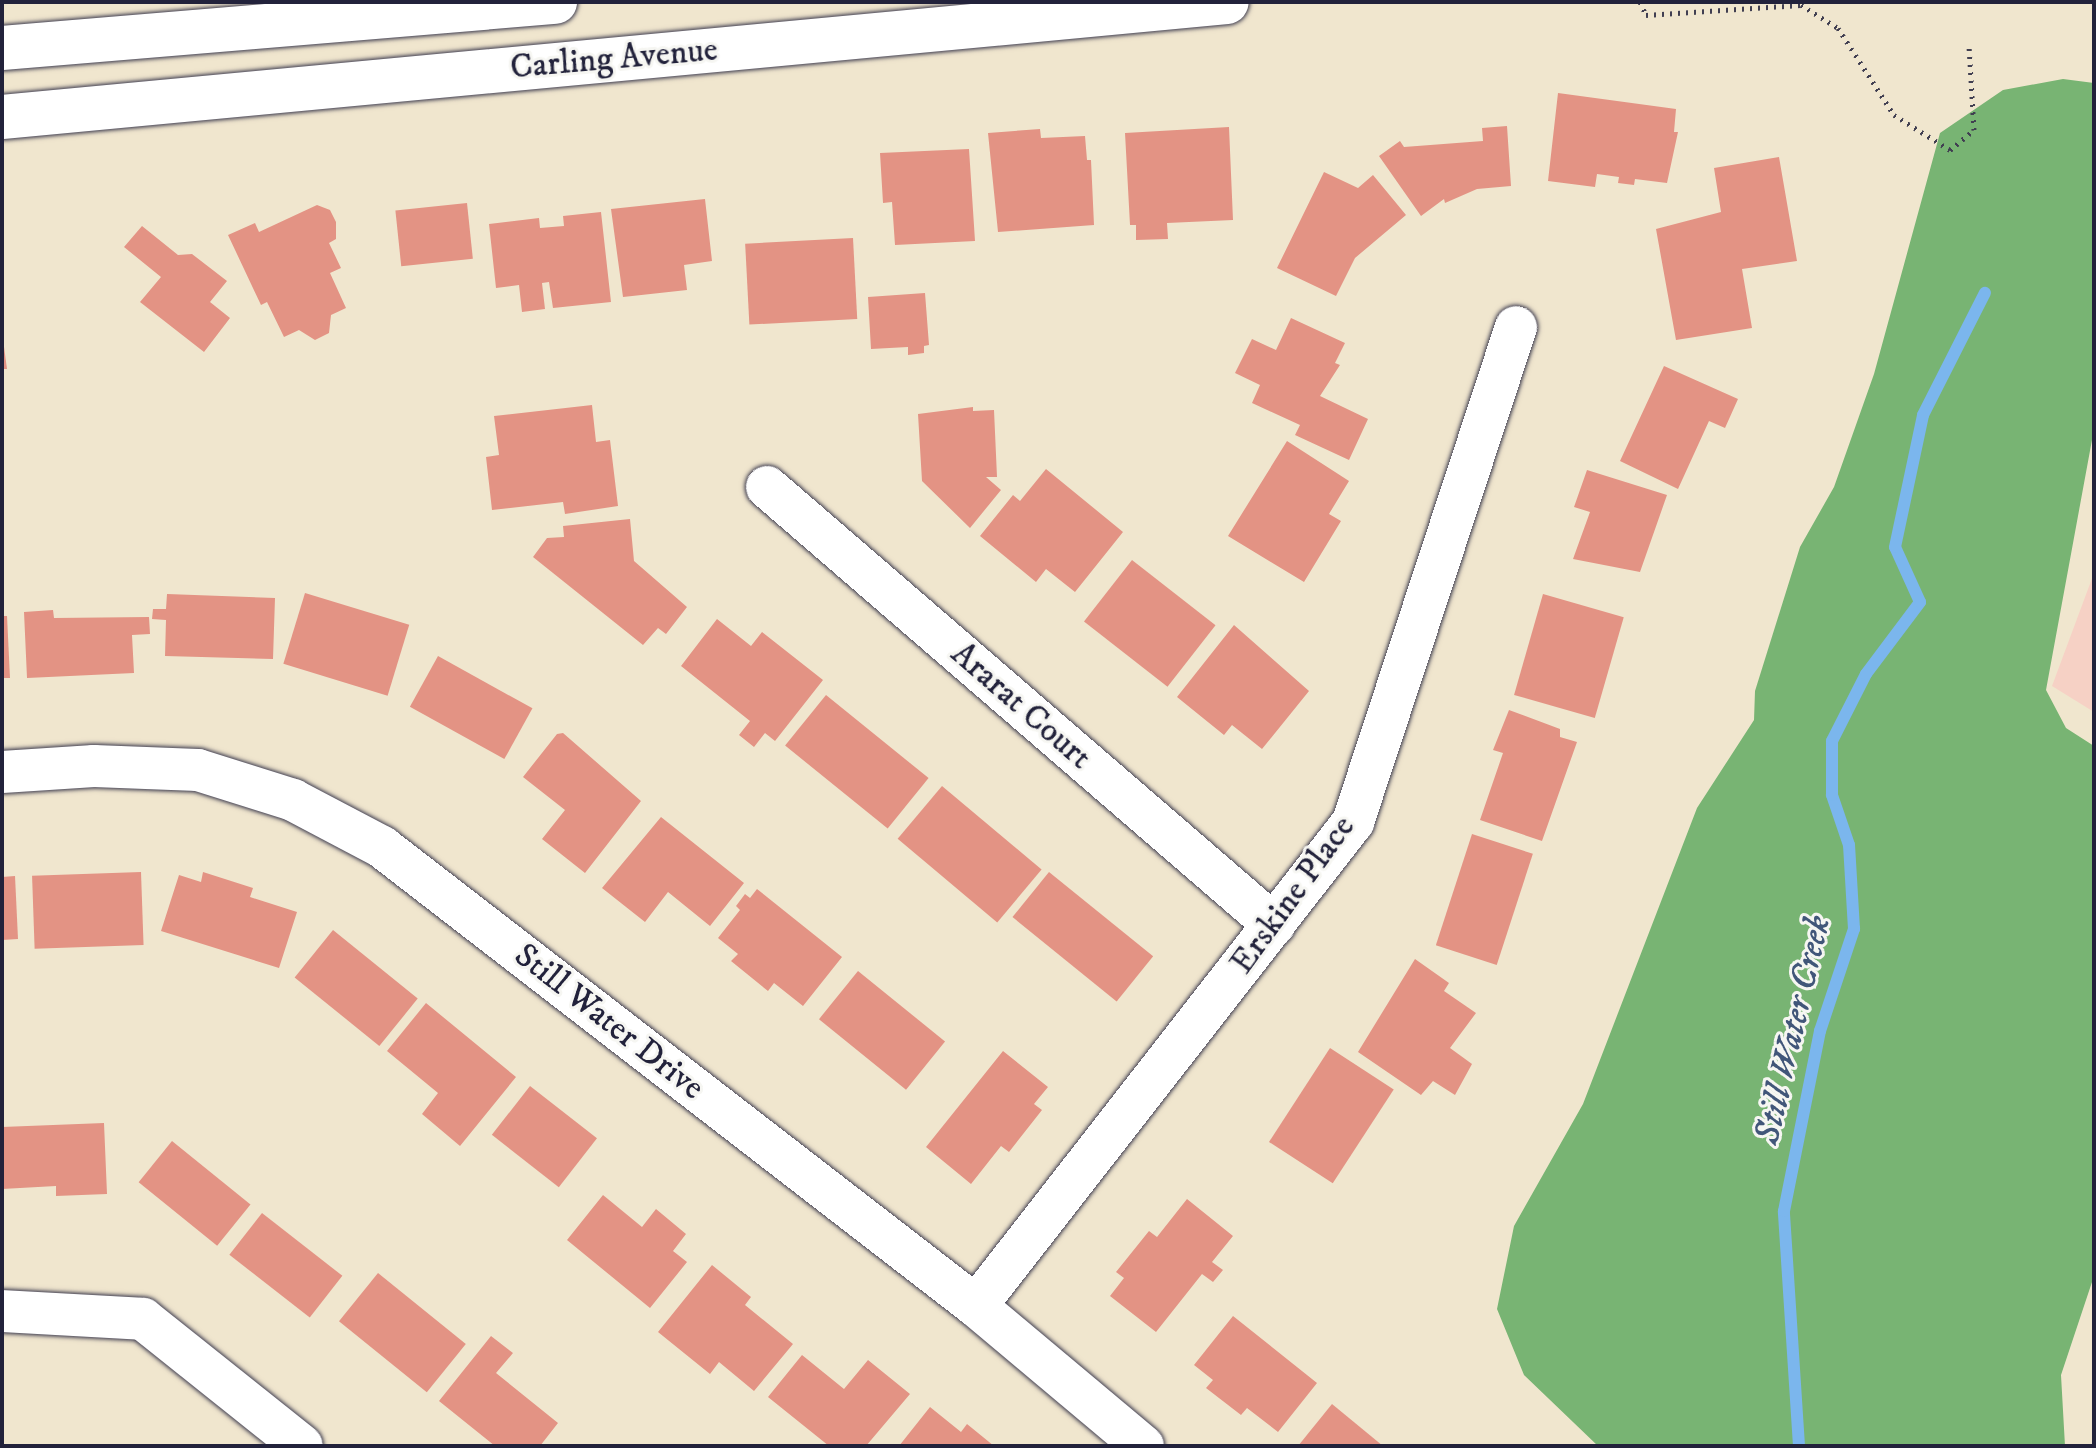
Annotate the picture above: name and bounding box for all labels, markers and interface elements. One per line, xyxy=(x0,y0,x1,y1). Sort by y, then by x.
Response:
street label: Carling Avenue xyxy=(509,30,719,88)
street label: Ararat Court xyxy=(942,634,1100,778)
street label: Erskine Place xyxy=(1222,808,1364,982)
water label: Still Water Creek xyxy=(1746,912,1840,1148)
street label: Still Water Drive xyxy=(506,935,712,1109)

